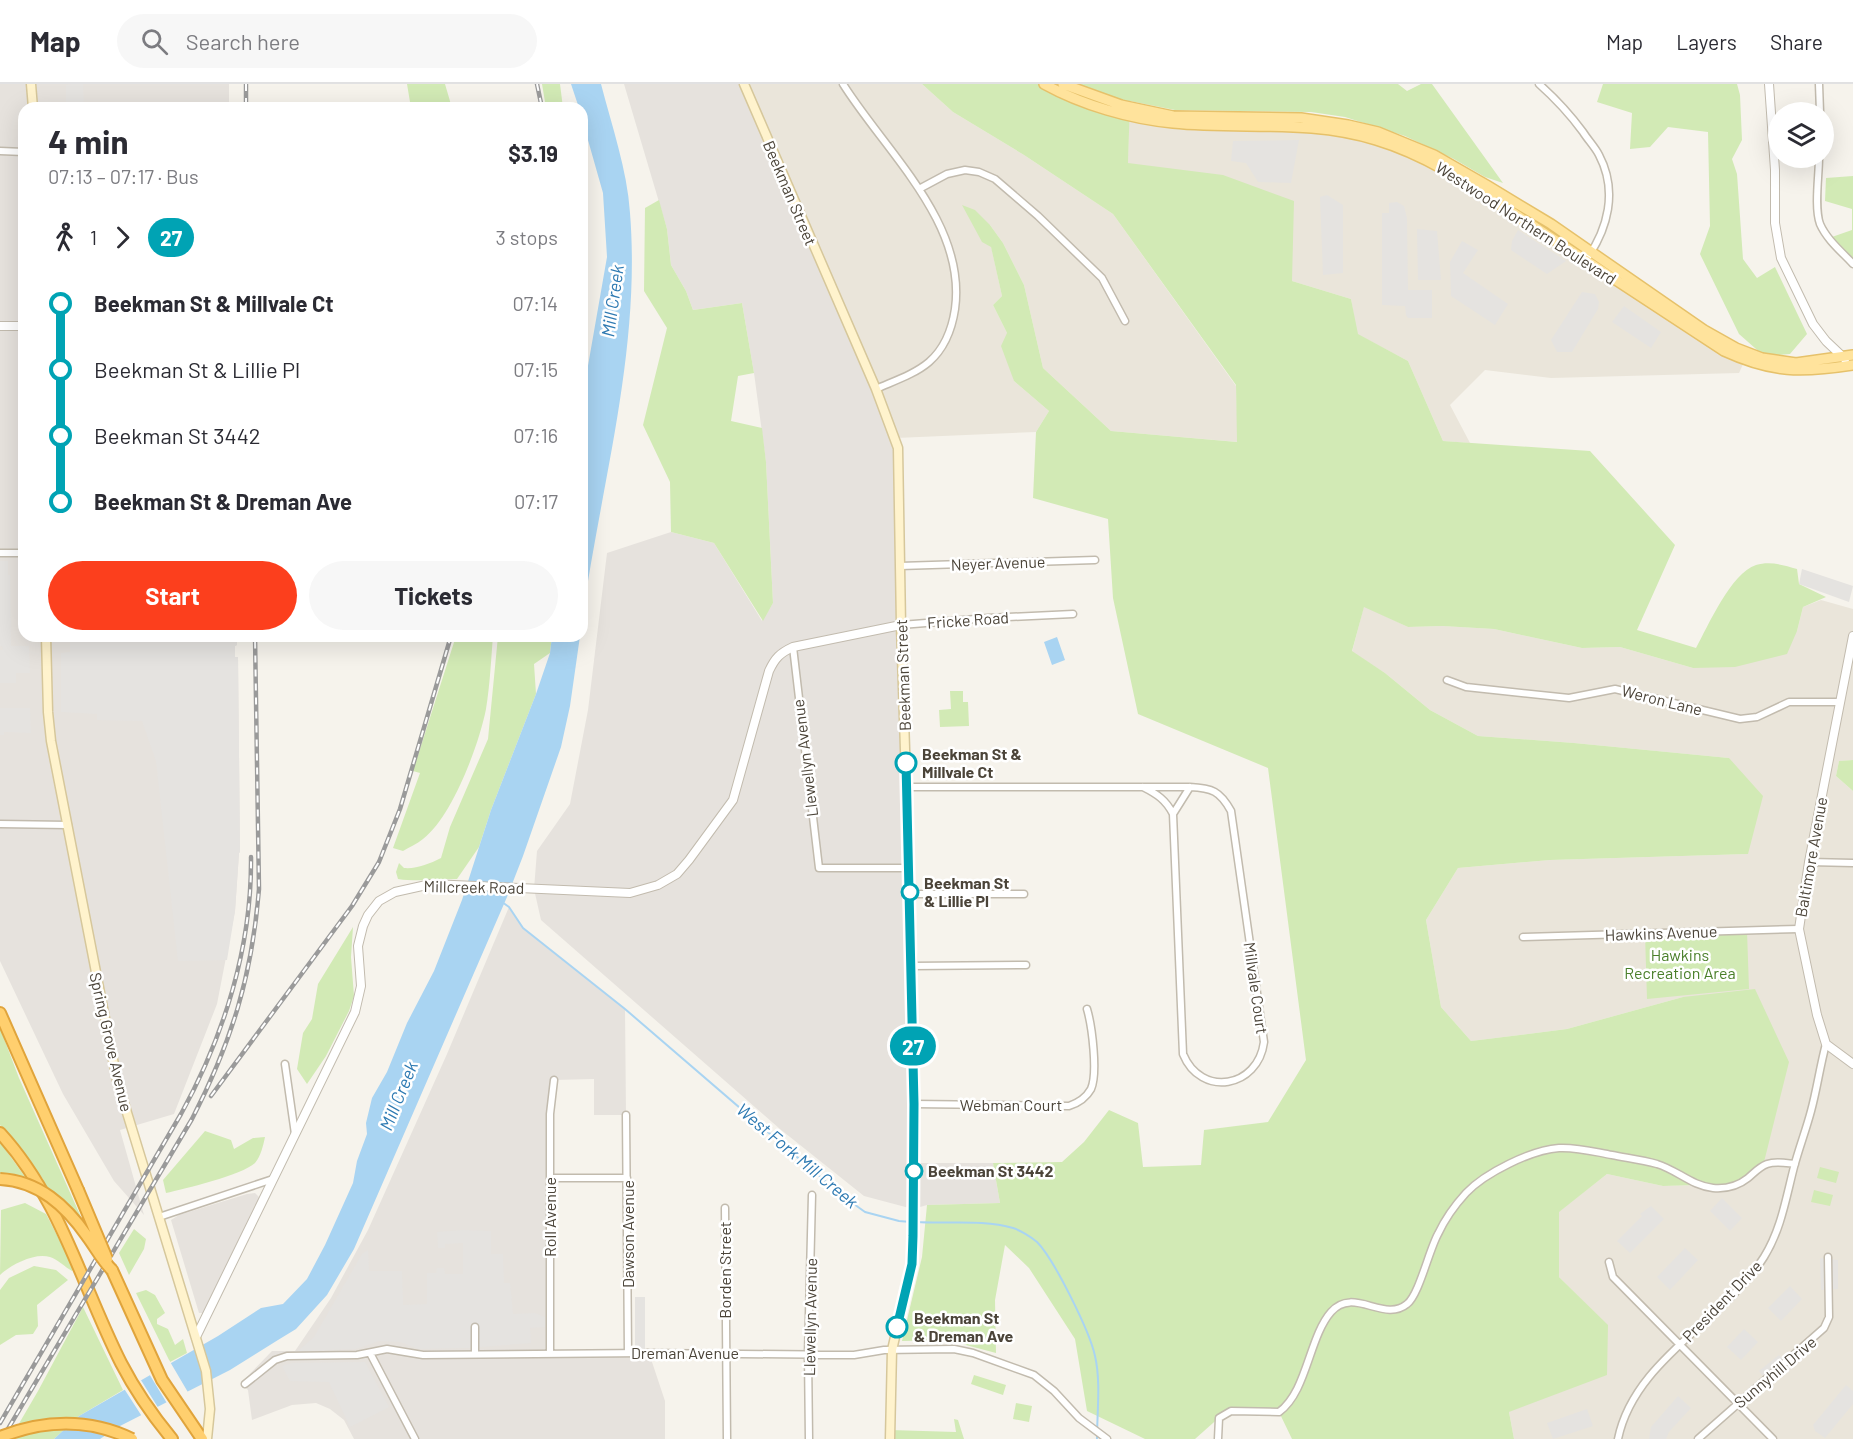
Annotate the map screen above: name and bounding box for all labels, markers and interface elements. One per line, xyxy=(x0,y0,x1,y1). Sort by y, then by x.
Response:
search box xyxy=(117,14,537,68)
text: Map xyxy=(30,24,81,58)
icon: search xyxy=(138,25,171,58)
text: Search here xyxy=(186,28,300,54)
text: Map xyxy=(1606,29,1643,54)
text: Layers xyxy=(1676,29,1737,54)
text: Share xyxy=(1770,29,1823,54)
map controls xyxy=(1768,102,1834,168)
button: layers xyxy=(1768,102,1834,168)
text: 4 min xyxy=(48,121,129,161)
street label: Beekman Street xyxy=(760,138,821,248)
text: $3.19 xyxy=(508,140,558,166)
street label: Westwood Northern Boulevard xyxy=(1432,157,1620,288)
text: 07:13 – 07:17 · Bus xyxy=(48,164,199,188)
icon: walk xyxy=(48,221,81,254)
icon: forward xyxy=(106,221,139,254)
text: 1 xyxy=(90,225,97,249)
text: 27 xyxy=(160,225,182,250)
text: 3 stops xyxy=(496,225,558,249)
water label: Mill Creek xyxy=(596,263,628,338)
text: Beekman St & Millvale Ct xyxy=(94,290,334,316)
text: 07:14 xyxy=(512,291,558,315)
text: Beekman St & Lillie Pl xyxy=(94,356,300,382)
text: 07:15 xyxy=(513,357,558,381)
text: Beekman St 3442 xyxy=(94,422,261,448)
text: 07:16 xyxy=(513,423,558,447)
text: Beekman St & Dreman Ave xyxy=(94,488,352,514)
text: 07:17 xyxy=(514,489,558,513)
street label: Neyer Avenue xyxy=(950,551,1046,574)
button: Start xyxy=(48,561,297,630)
button: Tickets xyxy=(309,561,558,630)
street label: Fricke Road xyxy=(926,607,1009,632)
street label: Beekman Street xyxy=(891,619,914,731)
street label: Weron Lane xyxy=(1620,680,1704,719)
street label: Llewellyn Avenue xyxy=(788,698,821,818)
place label: Beekman St & Millvale Ct xyxy=(922,744,1022,781)
marker: Beekman St & Millvale Ct xyxy=(895,752,917,774)
street label: Baltimore Avenue xyxy=(1791,795,1830,919)
place label: Beekman St & Lillie Pl xyxy=(924,873,1009,910)
street label: Millcreek Road xyxy=(424,876,524,897)
marker: Beekman St & Lillie Pl xyxy=(901,883,919,901)
street label: Hawkins Avenue xyxy=(1604,921,1718,944)
street label: Millvale Court xyxy=(1241,941,1272,1035)
park label: Hawkins Recreation Area xyxy=(1624,945,1736,982)
street label: Spring Grove Avenue xyxy=(86,970,137,1113)
line badge: 27 xyxy=(886,1026,940,1066)
text: 27 xyxy=(902,1034,924,1059)
water label: Mill Creek xyxy=(374,1058,422,1133)
street label: Webman Court xyxy=(960,1095,1062,1114)
water label: West Fork Mill Creek xyxy=(732,1098,863,1213)
place label: Beekman St 3442 xyxy=(928,1161,1053,1180)
marker: Beekman St 3442 xyxy=(905,1162,923,1180)
street label: Roll Avenue xyxy=(540,1177,559,1257)
street label: Dawson Avenue xyxy=(618,1180,637,1288)
street label: Borden Street xyxy=(715,1221,734,1319)
street label: President Drive xyxy=(1678,1256,1765,1345)
street label: Llewellyn Avenue xyxy=(799,1258,820,1376)
place label: Beekman St & Dreman Ave xyxy=(914,1308,1013,1345)
marker: Beekman St & Dreman Ave xyxy=(886,1316,908,1338)
street label: Sunnyhill Drive xyxy=(1730,1332,1820,1411)
street label: Dreman Avenue xyxy=(631,1343,739,1362)

